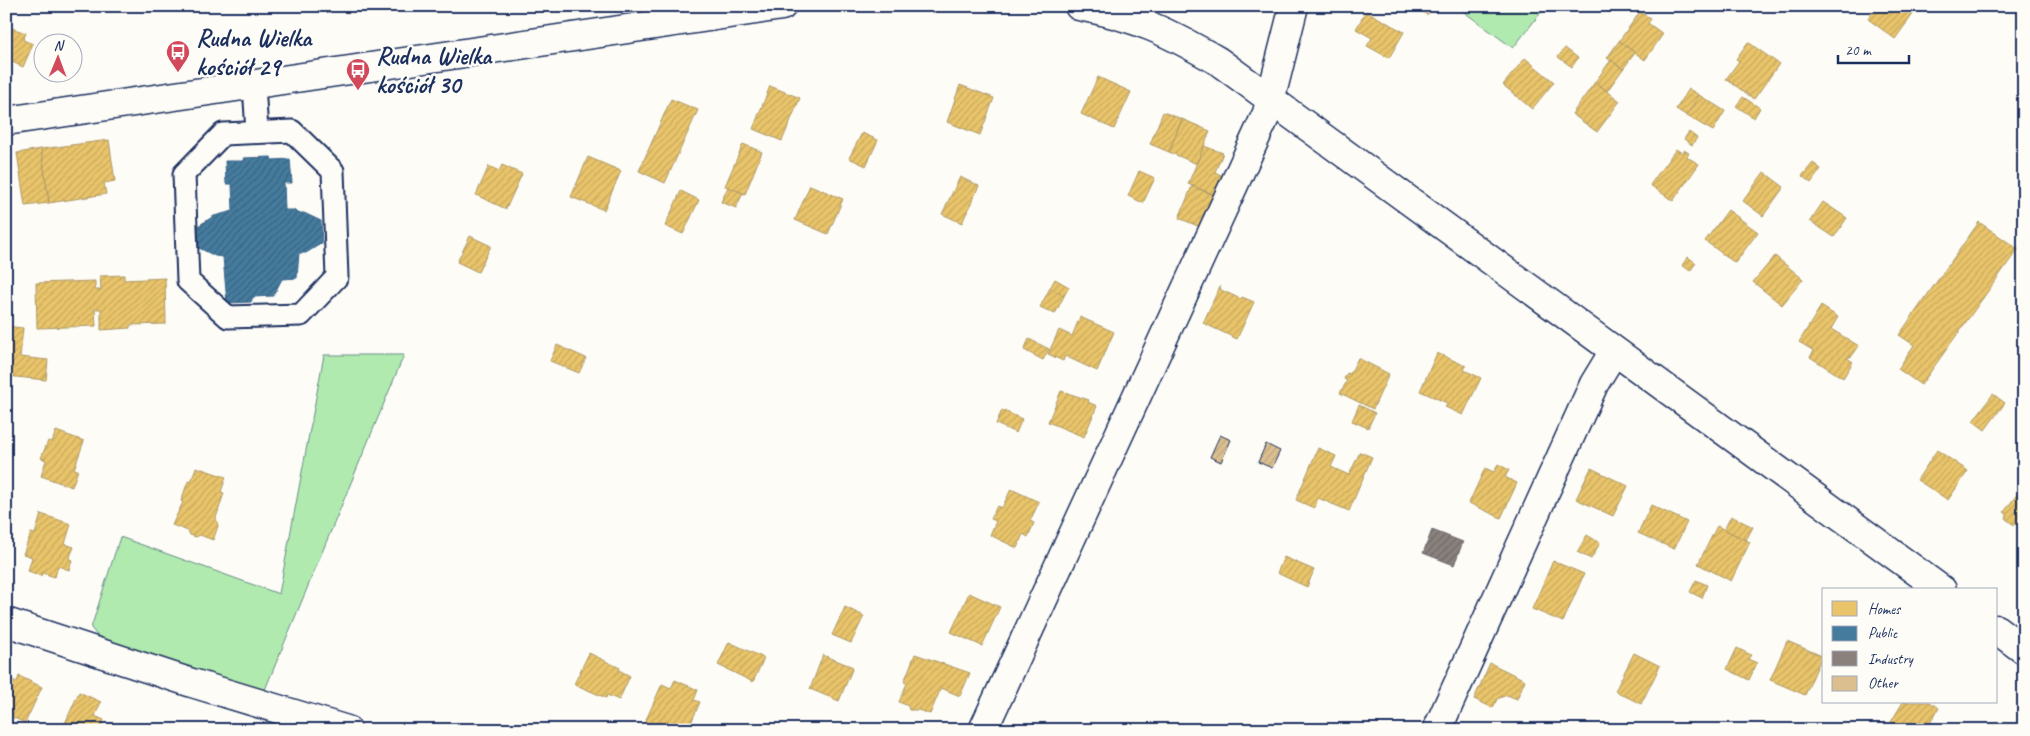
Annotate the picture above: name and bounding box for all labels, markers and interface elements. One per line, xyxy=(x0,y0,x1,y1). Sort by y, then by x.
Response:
place label: Rudna Wielka kościół 29 xyxy=(196,22,313,83)
north arrow xyxy=(32,32,82,82)
scale bar xyxy=(1838,32,1909,64)
text: N xyxy=(54,37,65,54)
bus stop icon: Rudna Wielka kościół 29 xyxy=(165,39,191,73)
place label: Rudna Wielka kościół 30 xyxy=(376,40,493,101)
text: 20 m xyxy=(1845,41,1872,60)
bus stop icon: Rudna Wielka kościół 30 xyxy=(345,57,371,91)
legend xyxy=(1822,588,1998,704)
text: Homes xyxy=(1868,600,1902,619)
text: Public xyxy=(1868,624,1898,643)
text: Industry xyxy=(1868,650,1915,669)
text: Other xyxy=(1868,674,1899,693)

